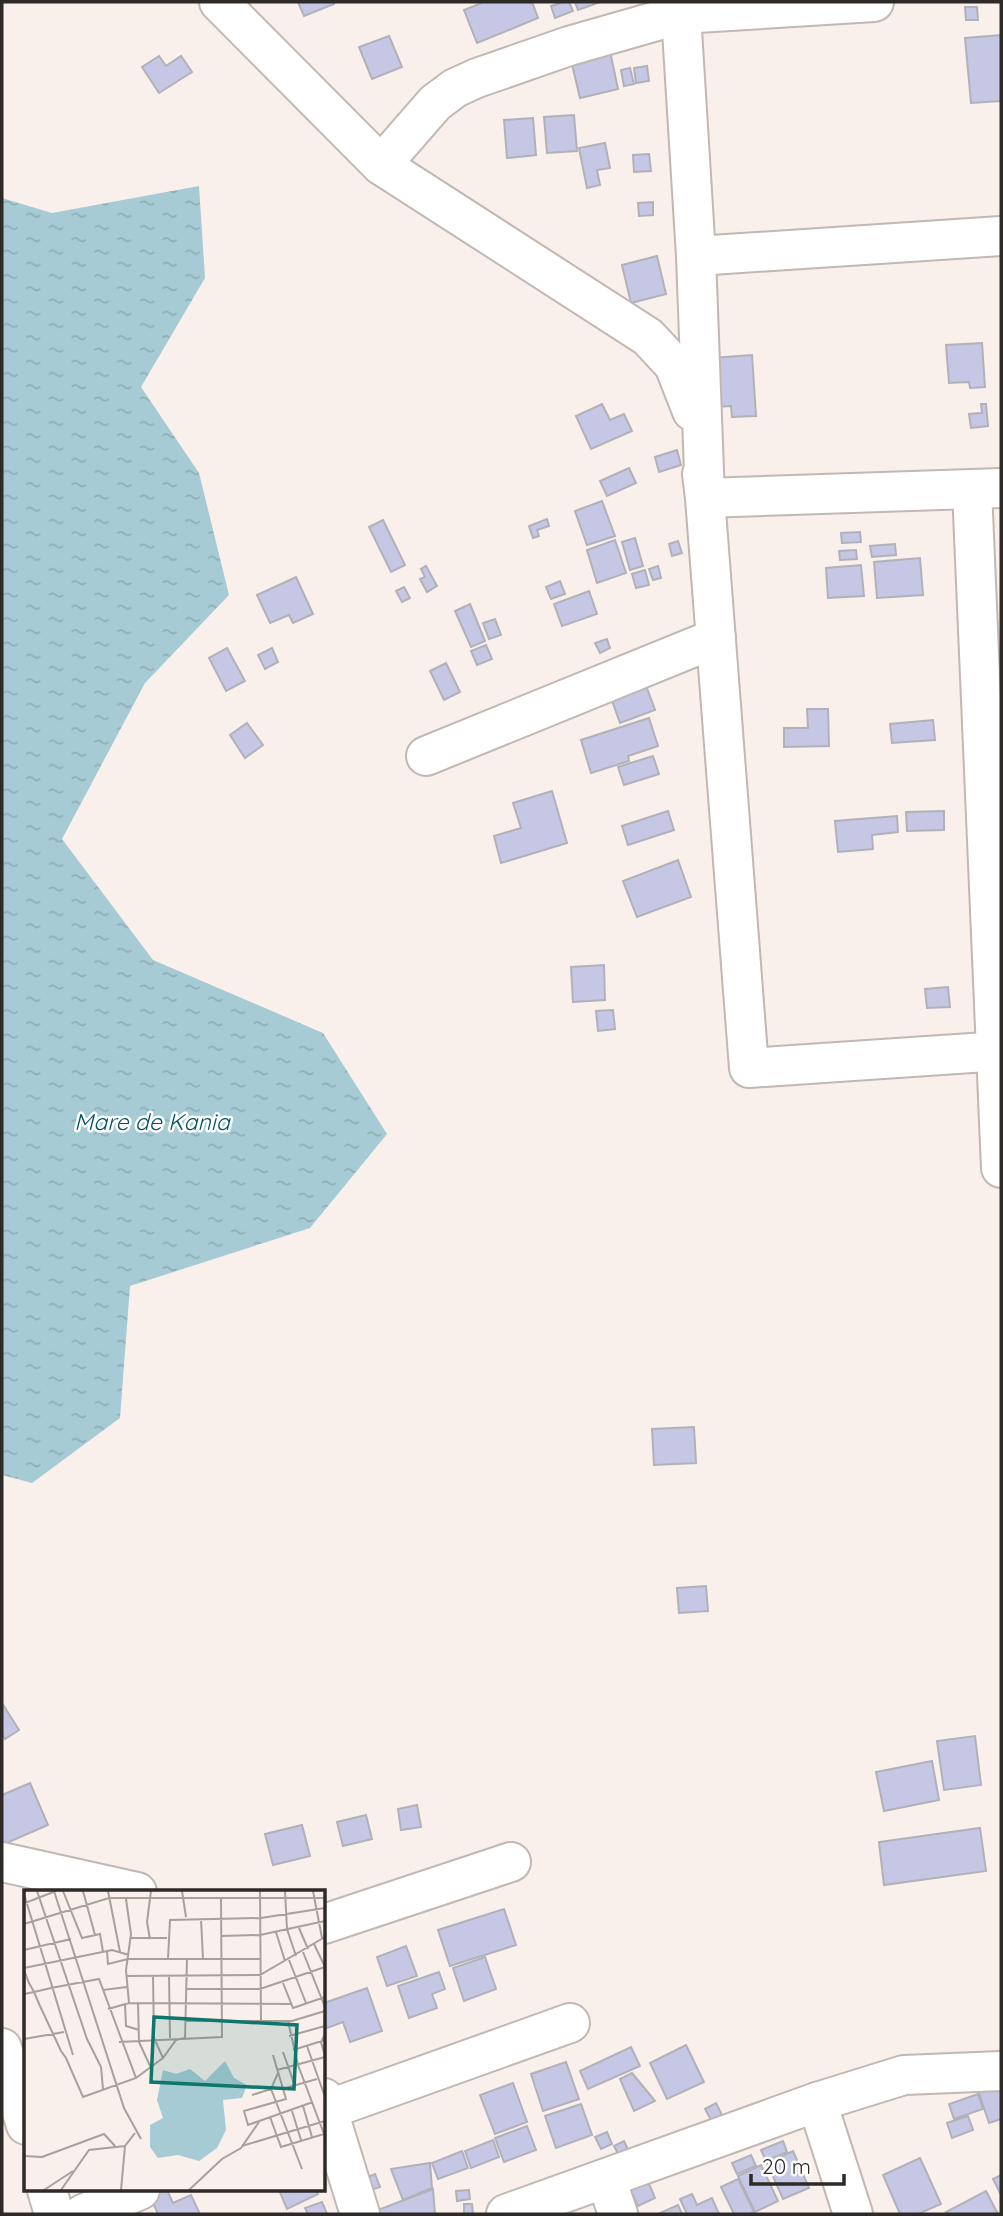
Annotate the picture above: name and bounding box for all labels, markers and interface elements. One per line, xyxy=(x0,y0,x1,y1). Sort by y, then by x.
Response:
water label: Mare de Kania xyxy=(74,1107,231,1136)
inset map xyxy=(24,1890,326,2192)
scale bar xyxy=(751,2142,844,2186)
text: 20 m xyxy=(762,2153,811,2179)

